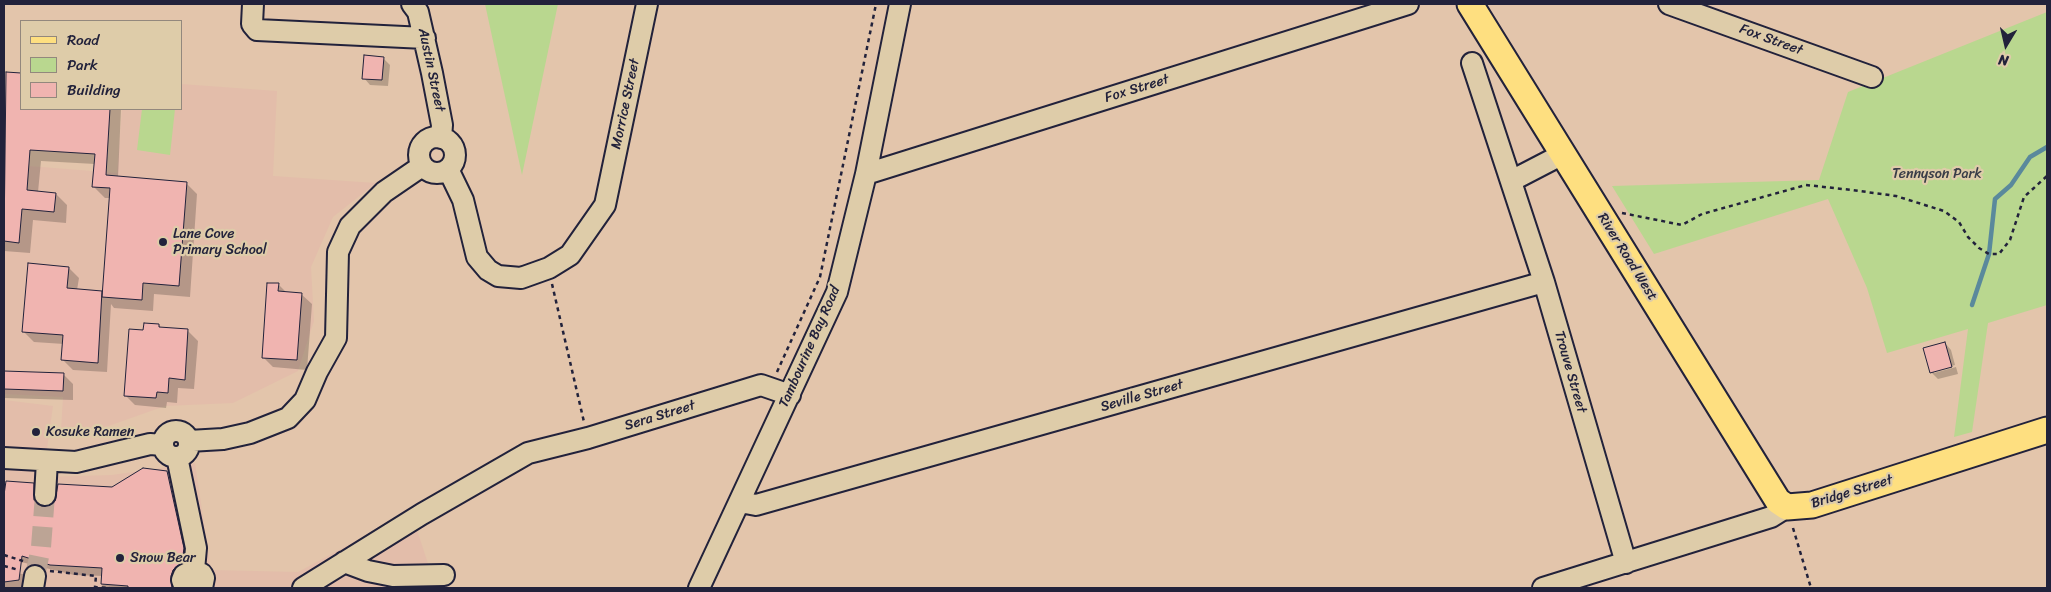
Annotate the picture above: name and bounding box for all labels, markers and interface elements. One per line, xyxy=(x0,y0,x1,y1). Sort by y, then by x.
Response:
legend xyxy=(20,20,182,110)
north arrow xyxy=(1981,20,2031,70)
street label: Fox Street xyxy=(1737,21,1805,59)
text: Road xyxy=(67,27,99,53)
street label: Austin Street xyxy=(414,27,448,113)
text: N xyxy=(1997,47,2010,73)
text: Park xyxy=(67,52,98,78)
street label: Morrice Street xyxy=(608,57,644,151)
street label: Fox Street xyxy=(1103,71,1171,107)
text: Building xyxy=(67,77,121,103)
park label: Tennyson Park xyxy=(1892,166,1982,182)
street label: River Road West xyxy=(1593,210,1661,304)
place label: Lane Cove Primary School xyxy=(173,226,267,258)
marker: Lane Cove Primary School xyxy=(157,236,169,248)
street label: Tambourine Bay Road xyxy=(776,284,844,410)
street label: Trouve Street xyxy=(1550,329,1590,415)
street label: Seville Street xyxy=(1099,376,1185,416)
street label: Sera Street xyxy=(623,397,697,435)
place label: Kosuke Ramen xyxy=(46,424,134,440)
marker: Kosuke Ramen xyxy=(30,426,42,438)
street label: Bridge Street xyxy=(1809,472,1895,512)
place label: Snow Bear xyxy=(130,550,196,566)
marker: Snow Bear xyxy=(114,552,126,564)

